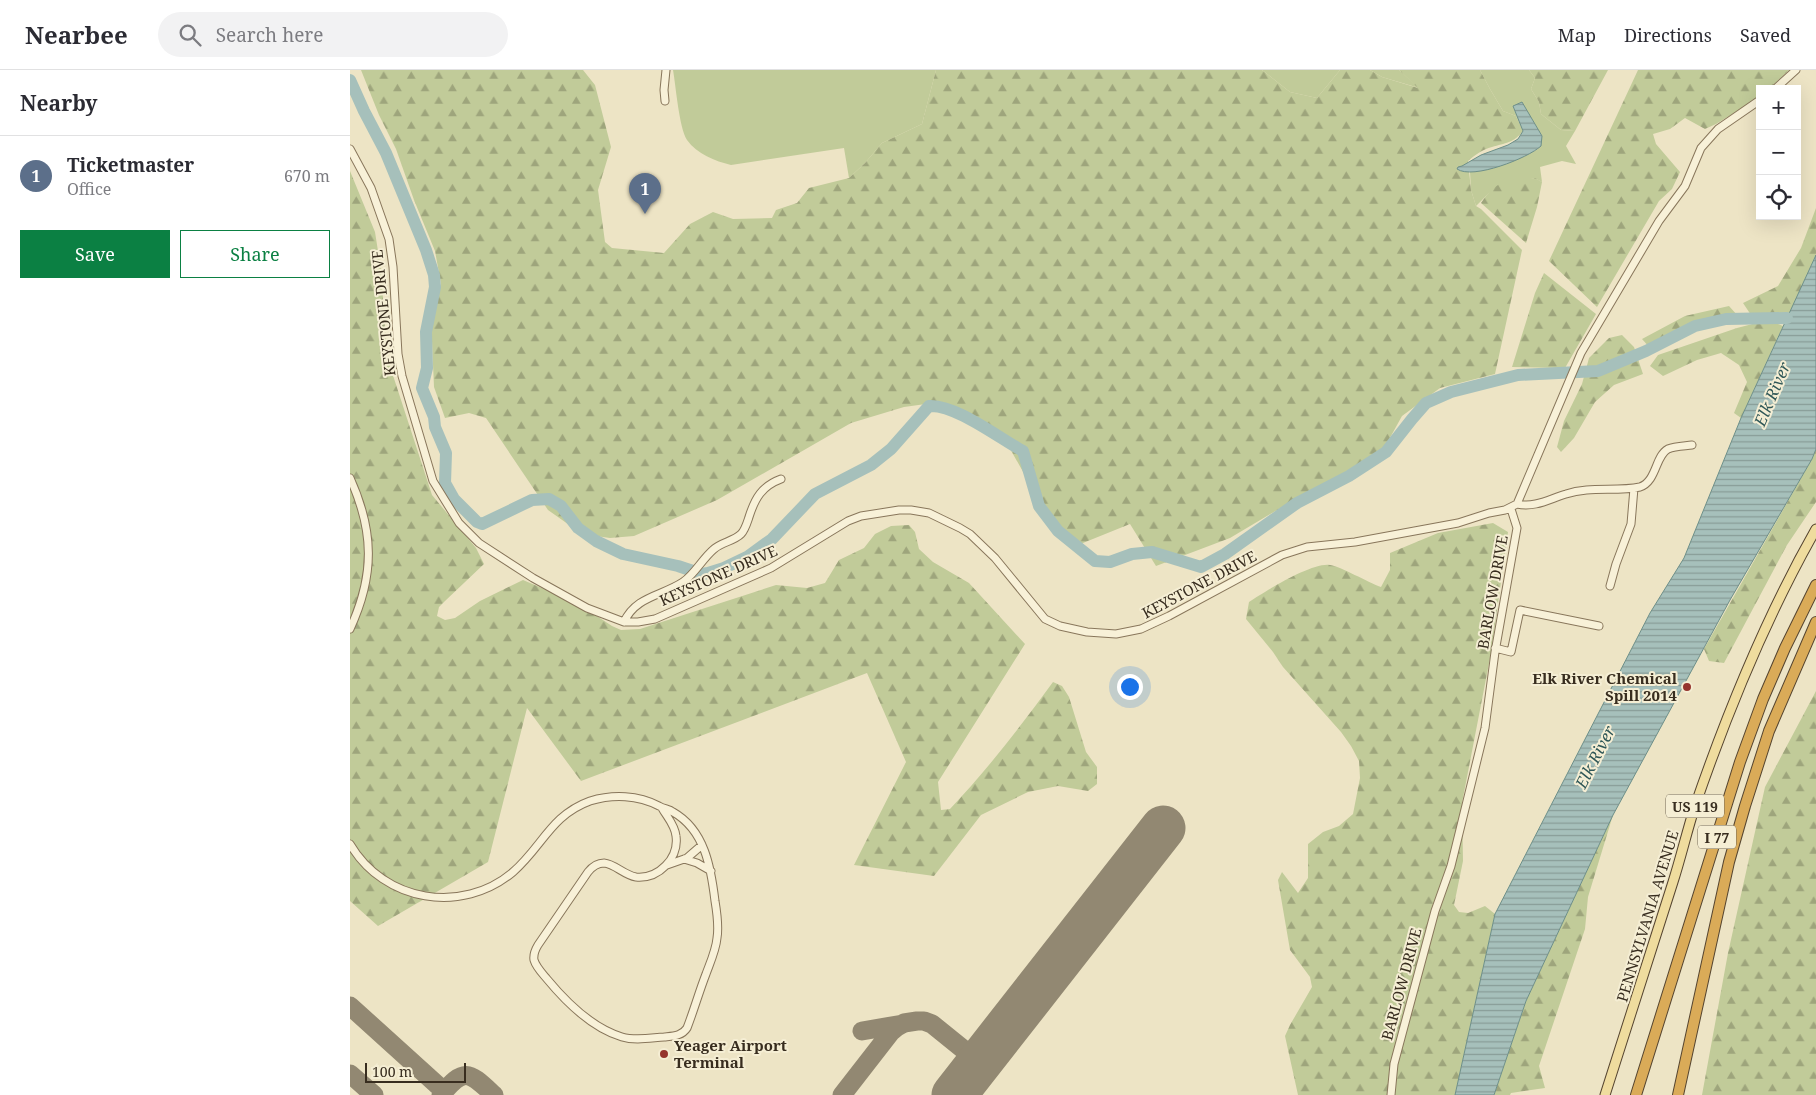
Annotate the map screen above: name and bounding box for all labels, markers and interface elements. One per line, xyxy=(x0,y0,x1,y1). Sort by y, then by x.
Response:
search box xyxy=(158,12,508,57)
text: Nearbee xyxy=(25,18,128,51)
icon: search xyxy=(176,21,204,49)
text: Search here xyxy=(216,22,323,48)
text: Map xyxy=(1558,23,1596,47)
text: Directions xyxy=(1624,23,1712,47)
text: Saved xyxy=(1740,23,1791,47)
map controls xyxy=(1756,85,1801,220)
button: + xyxy=(1756,85,1801,130)
text: Nearby xyxy=(20,89,98,117)
button: − xyxy=(1756,130,1801,175)
text: Ticketmaster xyxy=(67,152,194,178)
text: 1 xyxy=(31,165,41,187)
text: 670 m xyxy=(284,165,330,187)
pin: 1 xyxy=(629,173,661,214)
button: locate xyxy=(1756,175,1801,220)
text: Office xyxy=(67,178,111,200)
button: Save xyxy=(20,230,170,278)
button: Share xyxy=(180,230,330,278)
street label: KEYSTONE DRIVE xyxy=(366,249,400,377)
water label: Elk River xyxy=(1748,358,1796,430)
street label: BARLOW DRIVE xyxy=(1472,533,1512,651)
street label: KEYSTONE DRIVE xyxy=(656,540,780,610)
street label: KEYSTONE DRIVE xyxy=(1138,545,1260,623)
place label: Elk River Chemical Spill 2014 xyxy=(1532,668,1678,705)
your location xyxy=(1117,674,1143,700)
marker: Elk River Chemical Spill 2014 xyxy=(1681,681,1693,693)
water label: Elk River xyxy=(1569,721,1620,793)
road number: US 119 xyxy=(1666,794,1724,818)
road number: I 77 xyxy=(1698,826,1736,849)
street label: PENNSYLVANIA AVENUE xyxy=(1611,828,1683,1004)
street label: BARLOW DRIVE xyxy=(1376,926,1426,1042)
place label: Yeager Airport Terminal xyxy=(674,1035,787,1072)
marker: Yeager Airport Terminal xyxy=(658,1048,670,1060)
scale bar xyxy=(365,1060,466,1083)
text: 100 m xyxy=(372,1062,412,1081)

